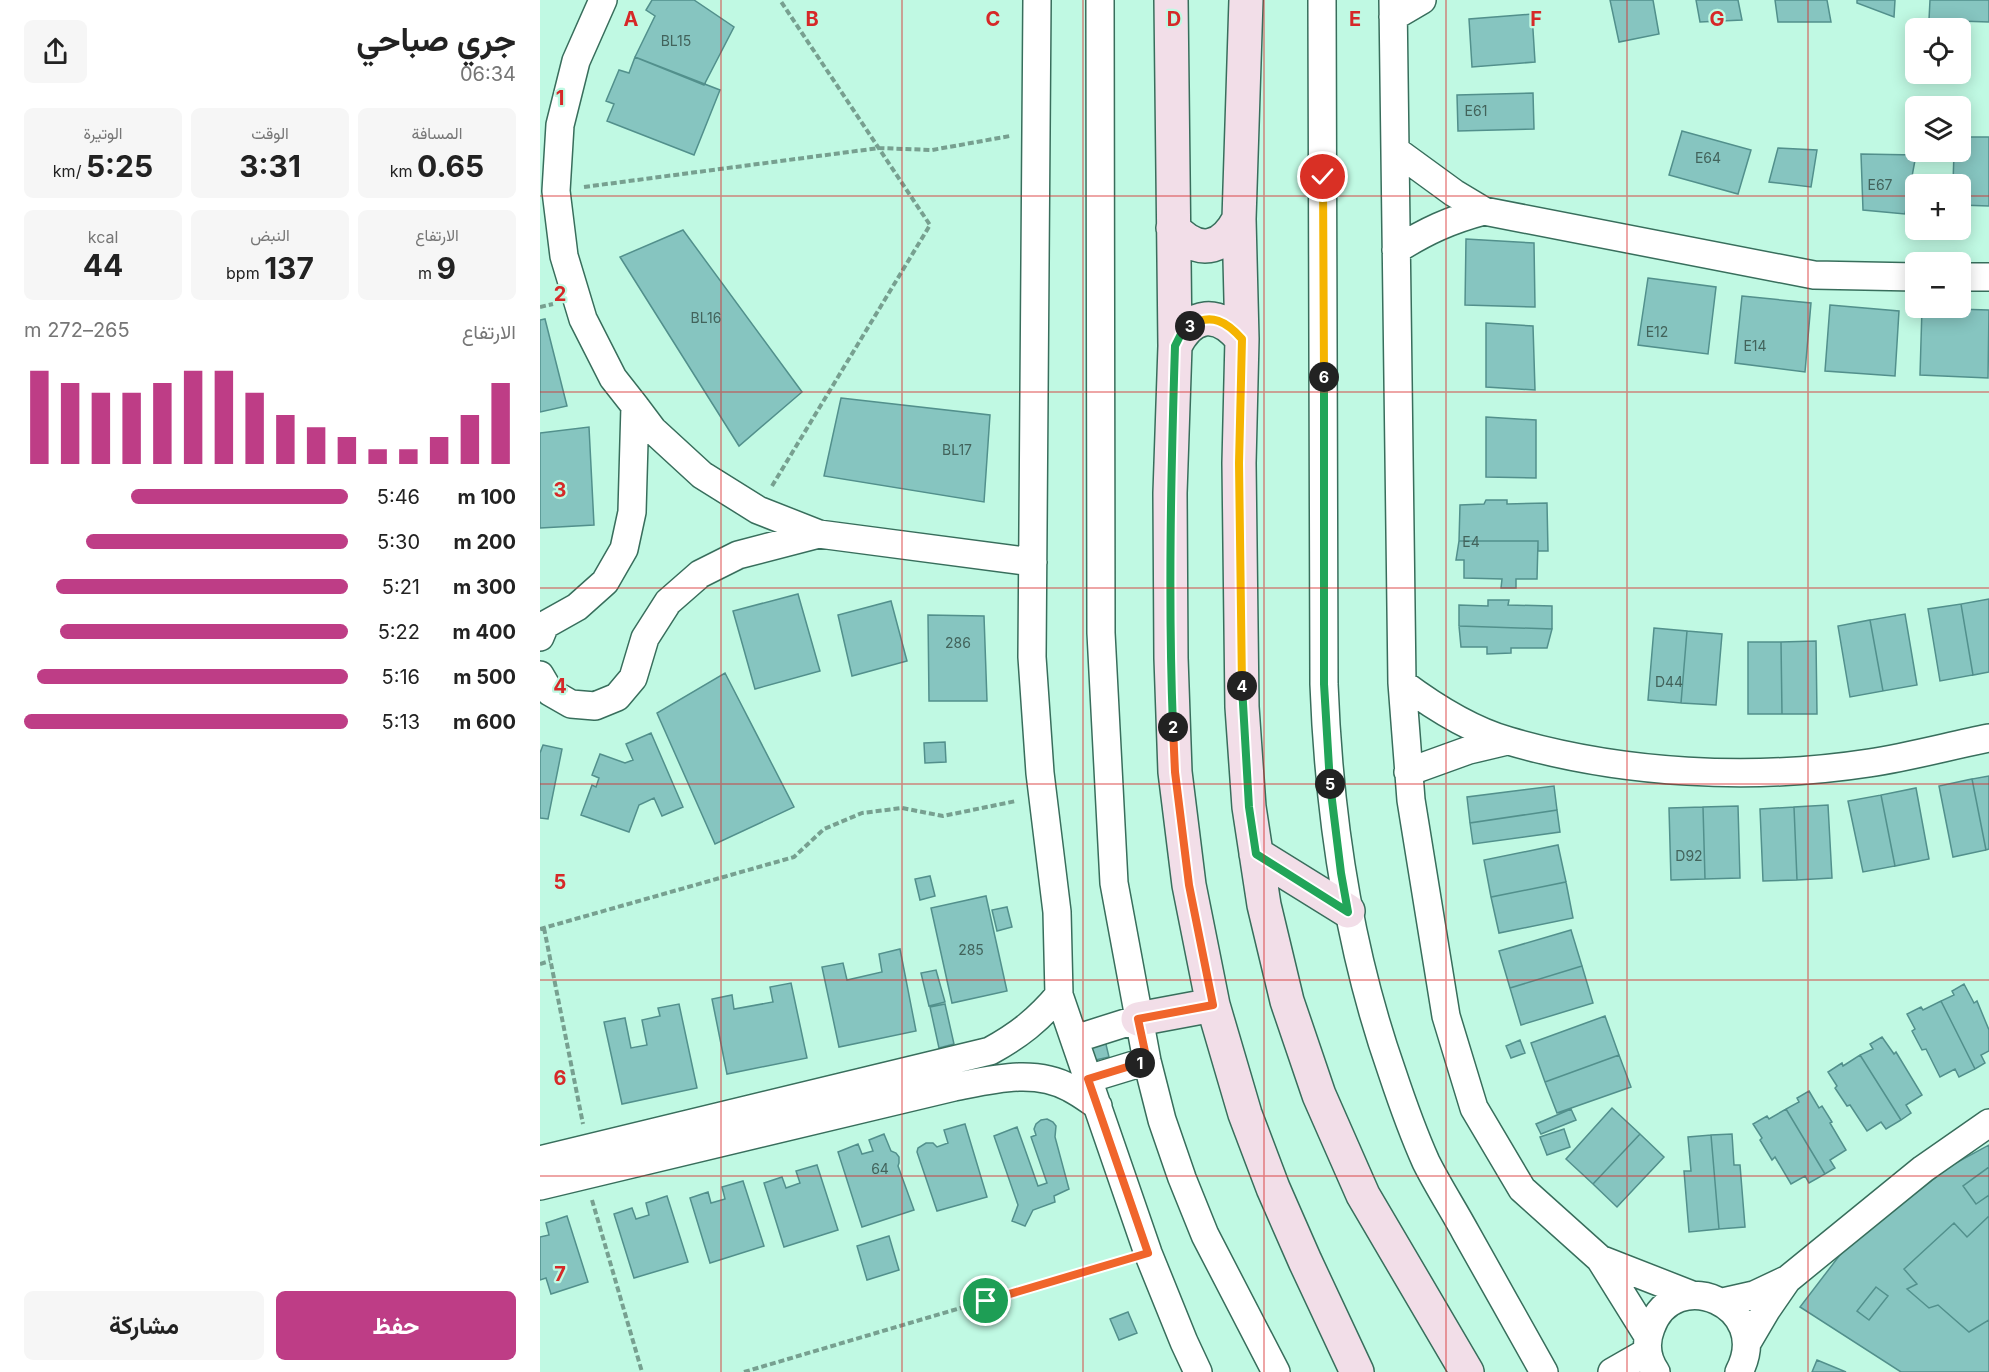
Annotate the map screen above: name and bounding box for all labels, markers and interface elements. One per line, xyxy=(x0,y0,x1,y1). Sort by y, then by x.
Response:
text: A xyxy=(624,7,639,31)
text: B xyxy=(805,7,819,31)
text: C xyxy=(986,7,1000,31)
text: D xyxy=(1167,7,1181,31)
text: E xyxy=(1349,7,1361,31)
text: F xyxy=(1530,7,1542,31)
text: G xyxy=(1709,7,1725,31)
map controls xyxy=(1905,18,1971,318)
button: locate xyxy=(1905,18,1971,84)
text: جري صباحي xyxy=(356,19,516,59)
button: share xyxy=(24,20,87,83)
house number: BL15 xyxy=(661,32,691,49)
text: 06:34 xyxy=(460,62,516,86)
text: 1 xyxy=(556,86,564,110)
button: layers xyxy=(1905,96,1971,162)
house number: E61 xyxy=(1465,102,1487,119)
text: الوتيرة xyxy=(83,123,123,143)
text: الوقت xyxy=(251,123,289,143)
text: المسافة xyxy=(412,123,462,143)
text: 5:25 xyxy=(86,148,153,184)
text: 3:31 xyxy=(239,148,301,184)
text: 0.65 xyxy=(417,148,484,184)
house number: E64 xyxy=(1695,149,1721,166)
pin xyxy=(1297,151,1348,202)
icon: check xyxy=(1306,160,1339,193)
text: /km xyxy=(53,161,86,181)
text: km xyxy=(390,161,417,181)
button: + xyxy=(1905,174,1971,240)
house number: E67 xyxy=(1867,176,1893,193)
text: النبض xyxy=(250,225,290,245)
text: الارتفاع xyxy=(415,225,459,245)
text: kcal xyxy=(88,227,118,247)
text: 44 xyxy=(83,247,123,283)
text: 137 xyxy=(264,250,314,286)
text: 9 xyxy=(437,250,456,286)
button: − xyxy=(1905,252,1971,318)
text: bpm xyxy=(226,263,264,283)
text: m xyxy=(418,263,437,283)
text: 2 xyxy=(554,282,566,306)
house number: BL16 xyxy=(691,309,721,326)
pin: 3 xyxy=(1175,311,1205,341)
text: 3 xyxy=(1185,316,1195,336)
text: 265–272 m xyxy=(24,318,130,342)
text: الارتفاع xyxy=(462,320,516,344)
house number: E12 xyxy=(1646,323,1668,340)
house number: E14 xyxy=(1743,337,1767,354)
pin: 6 xyxy=(1309,362,1339,392)
text: 6 xyxy=(1319,367,1329,387)
house number: BL17 xyxy=(942,441,972,458)
text: 3 xyxy=(554,478,566,502)
text: 5:46 xyxy=(377,485,420,509)
text: 100 m xyxy=(457,485,516,509)
text: 5:30 xyxy=(377,530,420,554)
text: 200 m xyxy=(453,530,516,554)
house number: E4 xyxy=(1462,533,1480,550)
text: 5:21 xyxy=(382,575,420,599)
text: 300 m xyxy=(453,575,516,599)
text: 5:22 xyxy=(378,620,420,644)
text: 400 m xyxy=(452,620,516,644)
house number: 286 xyxy=(945,634,971,651)
text: 5:16 xyxy=(382,665,420,689)
text: 500 m xyxy=(453,665,516,689)
pin: 4 xyxy=(1227,671,1257,701)
house number: D44 xyxy=(1655,673,1683,690)
text: 4 xyxy=(553,674,567,698)
text: 4 xyxy=(1237,676,1247,696)
text: 5:13 xyxy=(382,710,420,734)
text: 600 m xyxy=(453,710,516,734)
pin: 2 xyxy=(1158,712,1188,742)
text: 2 xyxy=(1168,717,1178,737)
pin: 5 xyxy=(1315,769,1345,799)
text: 5 xyxy=(1325,774,1335,794)
house number: D92 xyxy=(1675,847,1703,864)
text: 5 xyxy=(554,870,566,894)
house number: 285 xyxy=(958,941,984,958)
pin: 1 xyxy=(1125,1048,1155,1078)
text: 1 xyxy=(1137,1053,1143,1073)
text: 6 xyxy=(554,1066,567,1090)
house number: 64 xyxy=(871,1160,889,1177)
text: 7 xyxy=(554,1262,566,1286)
pin xyxy=(960,1275,1011,1326)
icon: arrive xyxy=(969,1284,1002,1317)
button: مشاركة xyxy=(24,1291,264,1360)
button: حفظ xyxy=(276,1291,516,1360)

